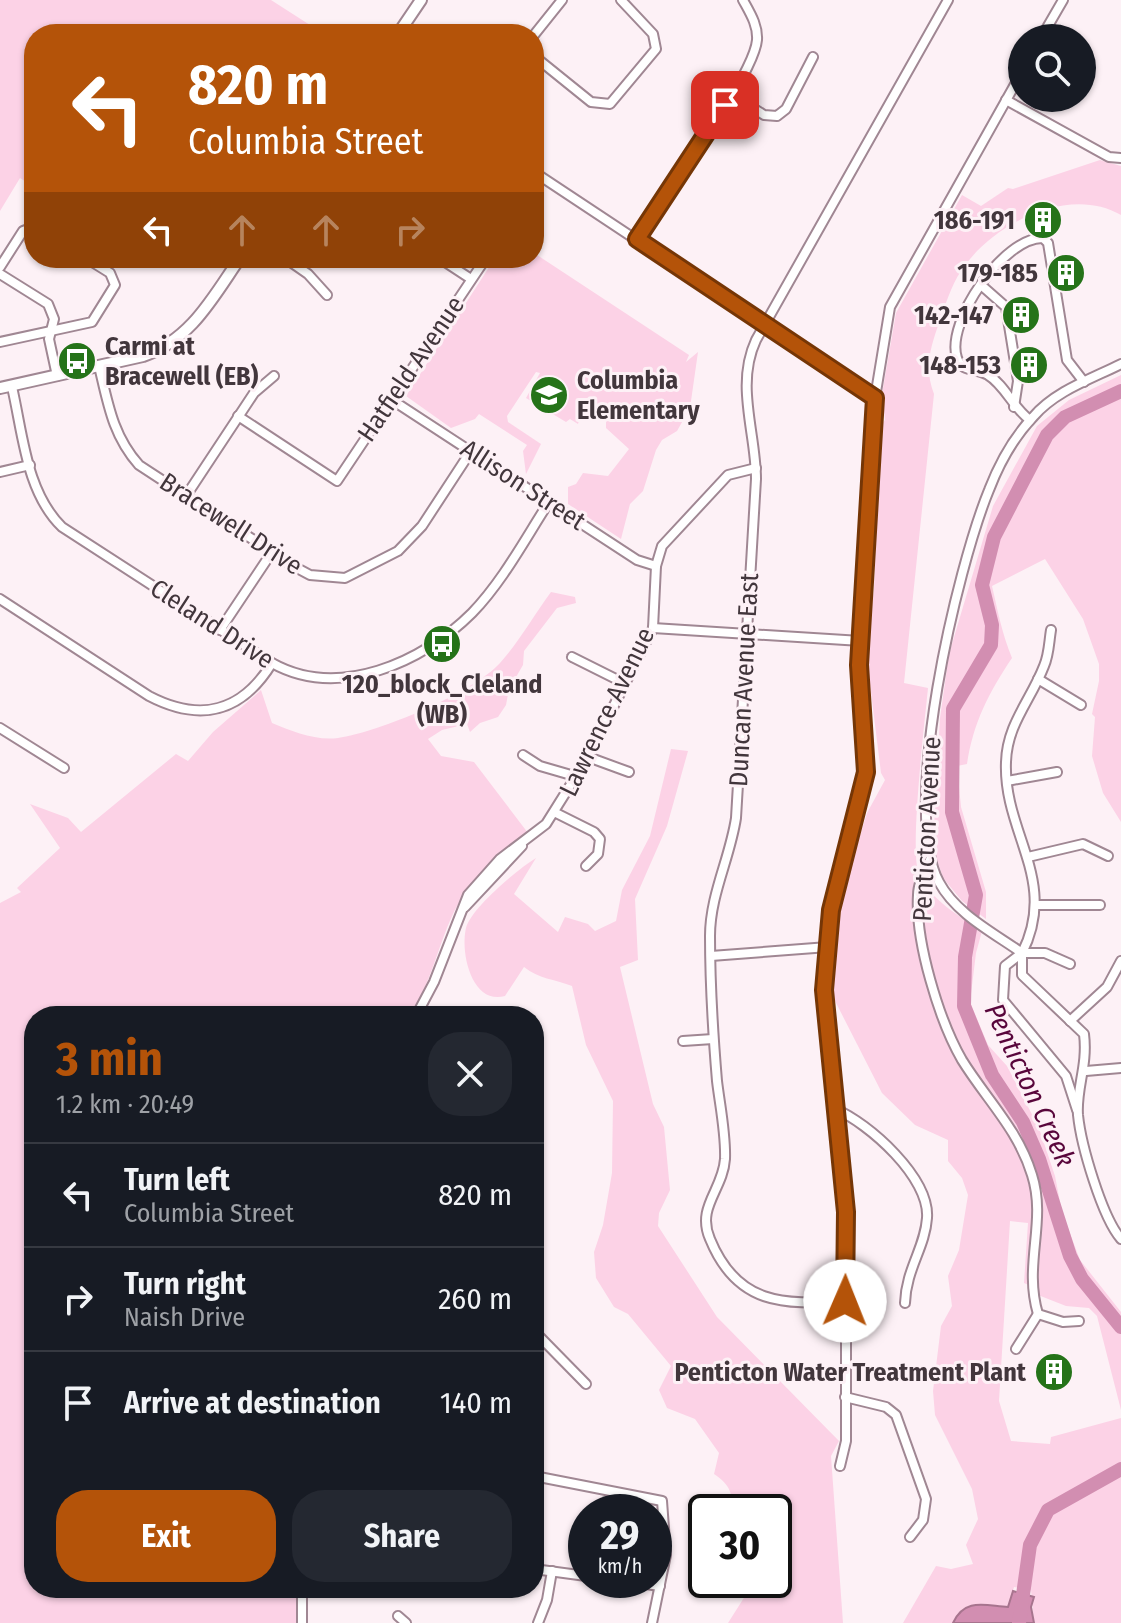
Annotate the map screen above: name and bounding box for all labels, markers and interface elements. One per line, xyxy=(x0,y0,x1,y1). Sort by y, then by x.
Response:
map controls xyxy=(1008,24,1096,112)
button: search xyxy=(1008,24,1096,112)
text: 820 m xyxy=(188,52,328,119)
icon: left xyxy=(56,56,160,160)
pin xyxy=(691,71,759,139)
icon: arrive xyxy=(703,83,747,127)
text: Columbia Street xyxy=(188,120,423,164)
building icon: 186-191 xyxy=(1022,199,1064,241)
place label: 186-191 xyxy=(934,205,1015,236)
icon: left xyxy=(136,208,180,252)
icon: ahead xyxy=(220,208,264,252)
icon: ahead xyxy=(304,208,348,252)
icon: right xyxy=(388,208,432,252)
building icon: 179-185 xyxy=(1045,252,1087,294)
place label: 179-185 xyxy=(957,258,1038,289)
street label: Hatfield Avenue xyxy=(351,291,471,447)
building icon: 142-147 xyxy=(1000,294,1042,336)
place label: 142-147 xyxy=(914,300,993,331)
place label: Carmi at Bracewell (EB) xyxy=(105,331,259,392)
bus stop icon: Carmi at Bracewell (EB) xyxy=(56,340,98,382)
building icon: 148-153 xyxy=(1008,344,1050,386)
place label: 148-153 xyxy=(919,350,1001,381)
place label: Columbia Elementary xyxy=(577,365,700,426)
school or university icon: Columbia Elementary xyxy=(528,374,570,416)
street label: Allison Street xyxy=(455,433,592,537)
street label: Bracewell Drive xyxy=(154,466,308,582)
street label: Duncan Avenue East xyxy=(723,572,765,788)
street label: Cleland Drive xyxy=(145,573,279,675)
bus stop icon: 120_block_Cleland (WB) xyxy=(421,623,463,665)
street label: Lawrence Avenue xyxy=(553,623,661,801)
place label: 120_block_Cleland (WB) xyxy=(342,669,542,730)
street label: Penticton Avenue xyxy=(907,736,947,922)
water label: Penticton Creek xyxy=(978,998,1082,1172)
text: 3 min xyxy=(56,1030,163,1088)
button: close xyxy=(428,1032,512,1116)
text: 1.2 km · 20:49 xyxy=(56,1089,194,1120)
text: Turn left xyxy=(124,1162,230,1198)
icon: left xyxy=(56,1173,100,1217)
text: 820 m xyxy=(438,1177,512,1213)
text: Columbia Street xyxy=(124,1198,294,1229)
position arrow xyxy=(803,1259,887,1343)
text: Turn right xyxy=(124,1266,246,1302)
icon: right xyxy=(56,1277,100,1321)
text: 260 m xyxy=(438,1281,512,1317)
text: Naish Drive xyxy=(124,1302,245,1333)
building icon: Penticton Water Treatment Plant xyxy=(1033,1351,1075,1393)
place label: Penticton Water Treatment Plant xyxy=(674,1357,1027,1388)
icon: arrive xyxy=(56,1381,100,1425)
text: Arrive at destination xyxy=(124,1385,381,1421)
text: 140 m xyxy=(440,1385,512,1421)
button: Exit xyxy=(56,1490,276,1582)
button: Share xyxy=(292,1490,512,1582)
speed limit sign: 30 xyxy=(688,1494,792,1598)
text: 29 xyxy=(600,1512,639,1560)
text: km/h xyxy=(598,1554,642,1578)

